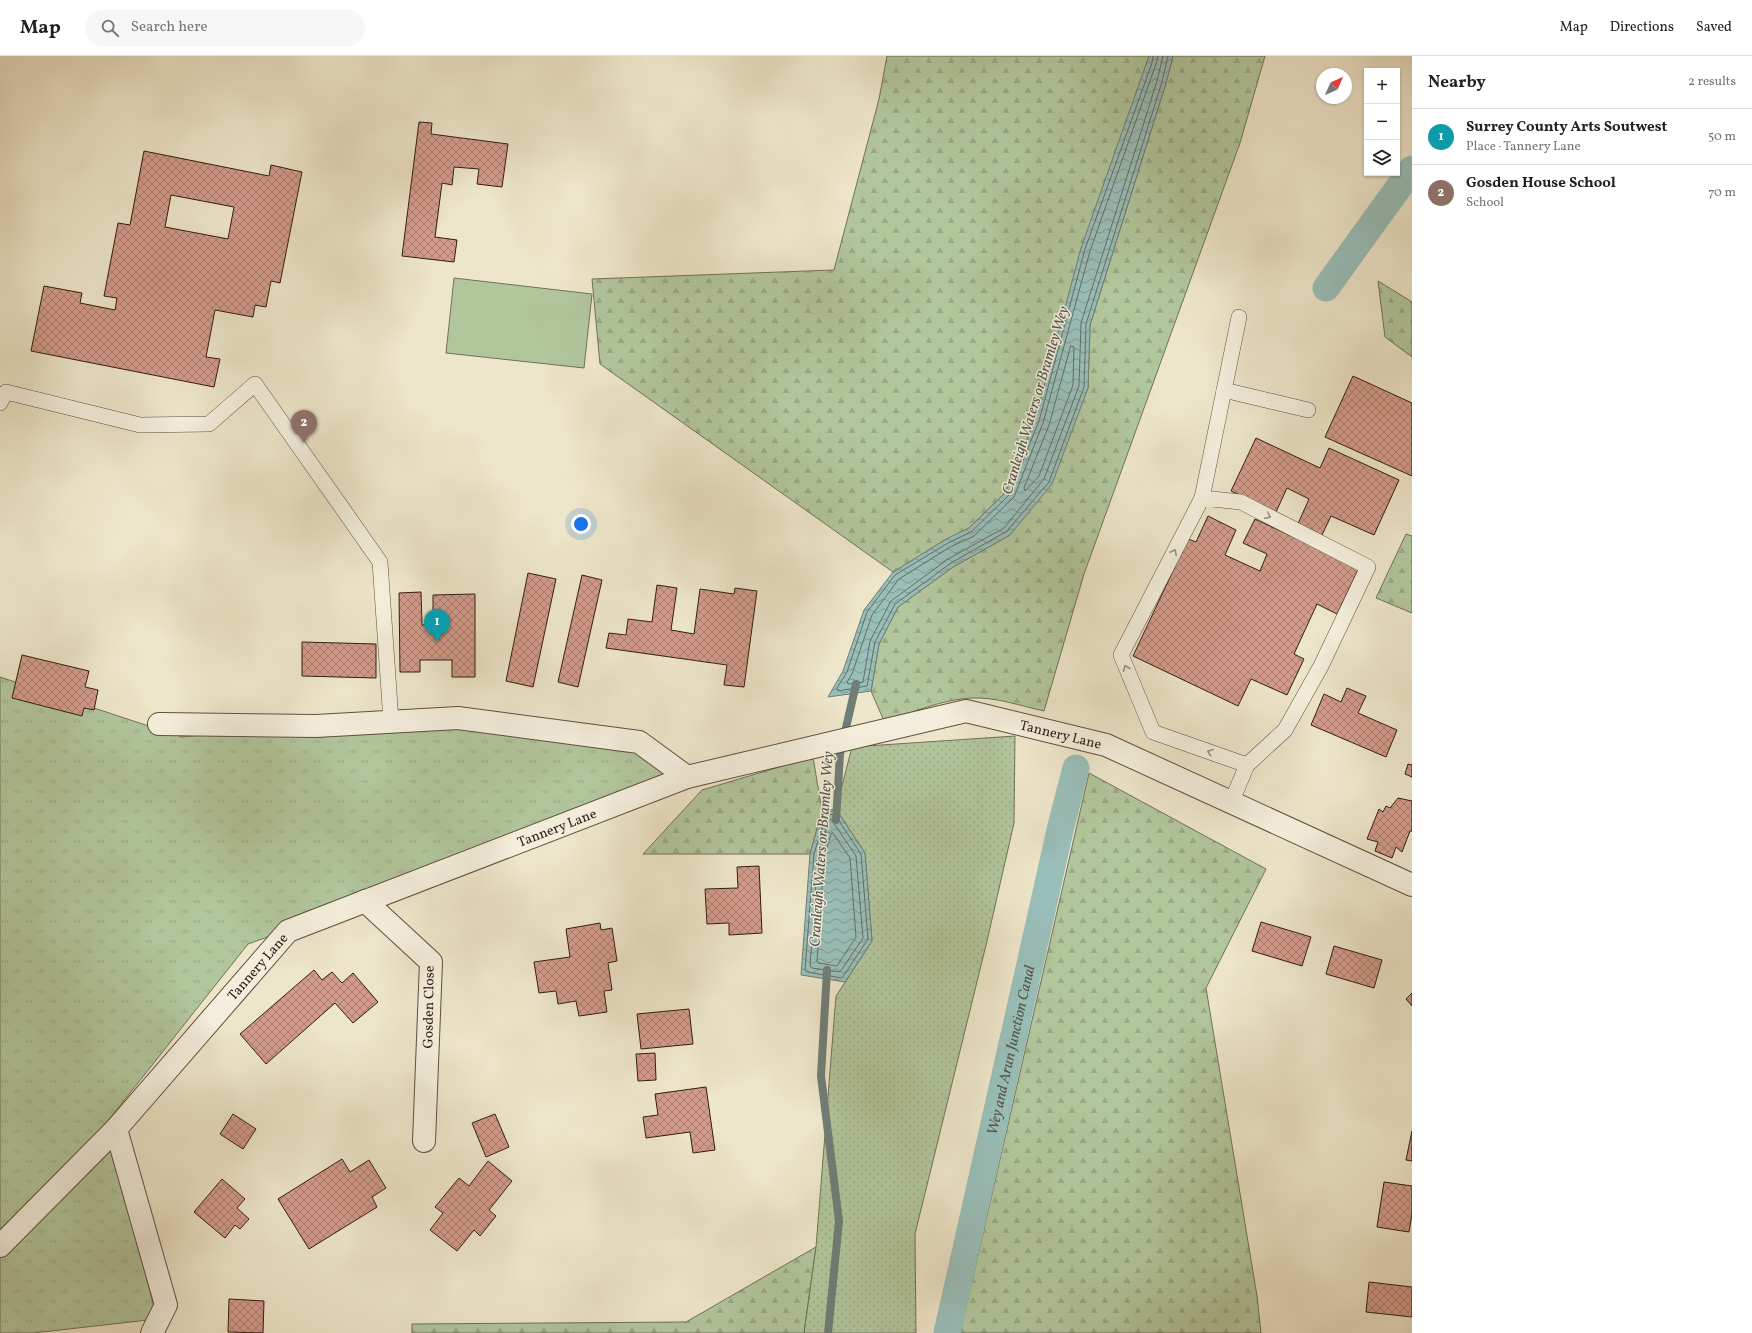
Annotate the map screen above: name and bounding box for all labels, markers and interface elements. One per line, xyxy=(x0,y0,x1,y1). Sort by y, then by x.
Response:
search box xyxy=(85,10,365,46)
text: Map xyxy=(20,15,61,41)
icon: search xyxy=(99,17,121,39)
text: Search here xyxy=(131,17,208,38)
text: Map xyxy=(1560,18,1588,37)
text: Directions xyxy=(1610,18,1674,37)
text: Saved xyxy=(1696,18,1732,37)
north arrow xyxy=(1316,68,1352,104)
map controls xyxy=(1364,68,1400,176)
button: + xyxy=(1364,68,1400,104)
text: Nearby xyxy=(1428,71,1486,94)
text: 2 results xyxy=(1688,73,1736,91)
button: − xyxy=(1364,104,1400,140)
text: Surrey County Arts Soutwest xyxy=(1466,117,1667,138)
text: 1 xyxy=(1438,128,1444,146)
text: 50 m xyxy=(1708,128,1736,146)
text: Place · Tannery Lane xyxy=(1466,138,1581,156)
button: layers xyxy=(1364,140,1400,176)
text: Gosden House School xyxy=(1466,173,1616,194)
text: 2 xyxy=(1438,184,1444,202)
text: 70 m xyxy=(1708,184,1736,202)
text: School xyxy=(1466,194,1504,212)
water label: Cranleigh Waters or Bramley Wey xyxy=(998,303,1075,497)
pin: 2 xyxy=(291,410,317,443)
one-way arrow xyxy=(1263,511,1271,519)
your location xyxy=(571,514,591,534)
one-way arrow xyxy=(1169,549,1177,556)
pin: 1 xyxy=(424,609,450,642)
one-way arrow xyxy=(1123,664,1131,672)
street label: Tannery Lane xyxy=(1018,716,1104,755)
one-way arrow xyxy=(1206,749,1213,757)
water label: Cranleigh Waters or Bramley Wey xyxy=(805,750,840,948)
street label: Tannery Lane xyxy=(515,805,600,853)
street label: Tannery Lane xyxy=(224,930,293,1005)
water label: Wey and Arun Junction Canal xyxy=(983,963,1041,1137)
street label: Gosden Close xyxy=(419,965,440,1049)

